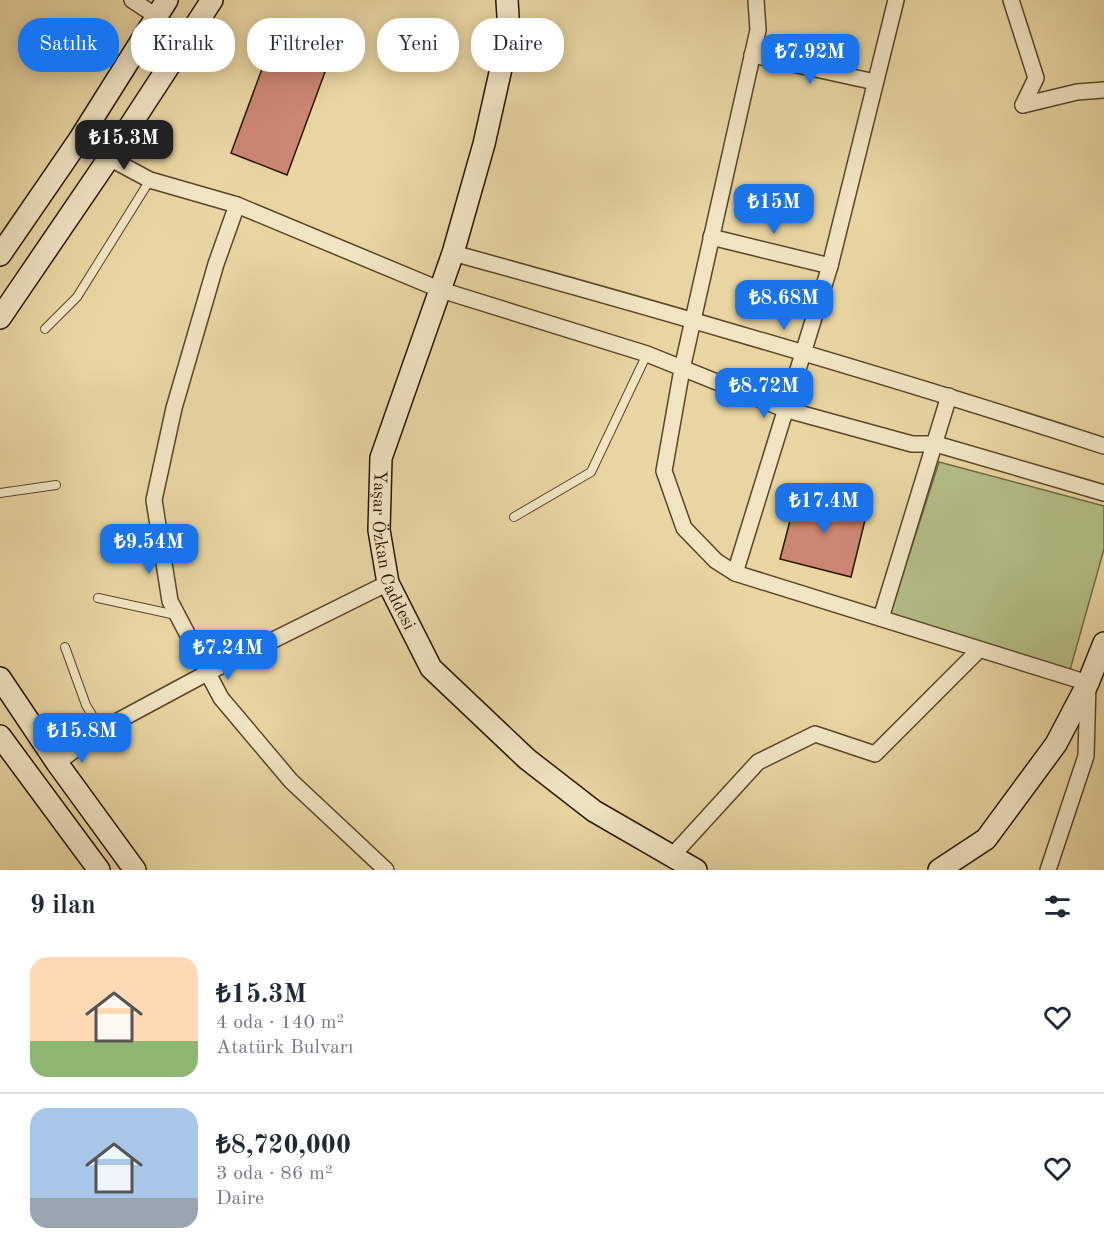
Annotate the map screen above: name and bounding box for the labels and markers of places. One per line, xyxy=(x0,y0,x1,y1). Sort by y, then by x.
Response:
pin: ₺7.92M xyxy=(761,34,859,85)
pin: ₺15.3M xyxy=(75,120,173,171)
pin: ₺15M xyxy=(738,184,810,235)
pin: ₺8.68M xyxy=(735,280,833,331)
pin: ₺8.72M xyxy=(715,368,813,419)
pin: ₺17.4M xyxy=(775,483,873,534)
pin: ₺9.54M xyxy=(100,524,198,575)
pin: ₺7.24M xyxy=(179,630,277,681)
pin: ₺15.8M xyxy=(33,713,131,764)

